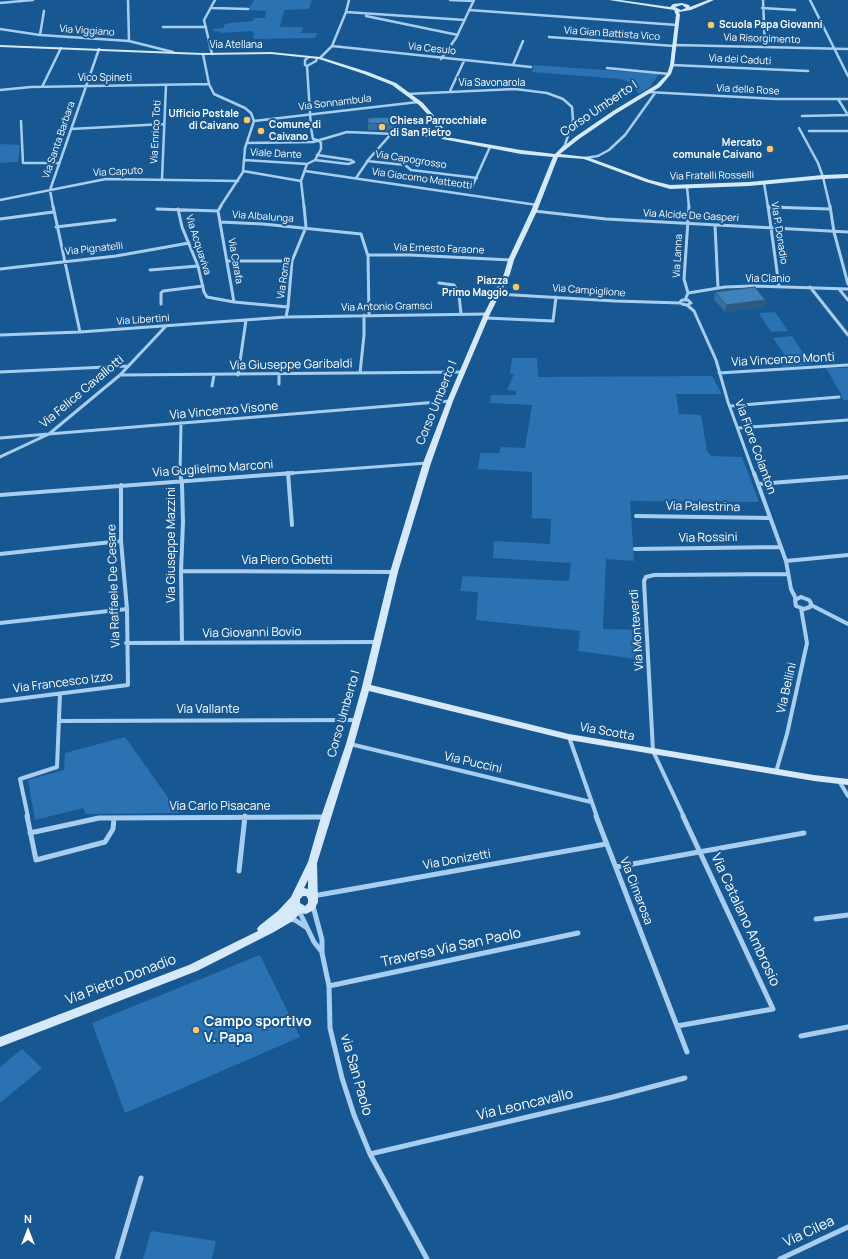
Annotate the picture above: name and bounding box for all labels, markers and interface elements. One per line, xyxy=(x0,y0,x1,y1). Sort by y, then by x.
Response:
place label: Scuola Papa Giovanni xyxy=(719,19,823,31)
marker: Scuola Papa Giovanni xyxy=(706,20,716,30)
street label: Via Viggiano xyxy=(59,23,115,39)
street label: Via Gian Battista Vico xyxy=(564,25,660,43)
street label: Via Risorgimento xyxy=(723,32,801,46)
street label: Via Atellana xyxy=(209,39,263,51)
street label: Via Cesulo xyxy=(407,41,457,57)
street label: Via dei Caduti xyxy=(708,52,772,68)
street label: Vico Spineti xyxy=(78,72,132,84)
street label: Via Savonarola xyxy=(459,77,525,89)
street label: Corso Umberto I xyxy=(558,78,640,140)
street label: Via delle Rose xyxy=(716,82,780,98)
street label: Via Sonnambula xyxy=(298,93,372,113)
street label: Via Santa Barbara xyxy=(40,100,78,180)
street label: Via Enrico Toti xyxy=(148,100,164,164)
place label: Ufficio Postale di Caivano xyxy=(168,108,239,132)
marker: Ufficio Postale di Caivano xyxy=(242,115,252,125)
place label: Chiesa Parrocchiale di San Pietro xyxy=(390,115,487,138)
place label: Comune di Caivano xyxy=(269,119,321,142)
marker: Chiesa Parrocchiale di San Pietro xyxy=(377,122,387,132)
marker: Comune di Caivano xyxy=(256,126,266,136)
place label: Mercato comunale Caivano xyxy=(673,137,762,160)
marker: Mercato comunale Caivano xyxy=(765,144,775,154)
street label: Viale Dante xyxy=(250,147,302,161)
street label: Via Capogrosso xyxy=(375,148,447,172)
street label: Via Caputo xyxy=(93,165,143,179)
street label: Via Giacomo Matteotti xyxy=(371,166,473,192)
street label: Via Fratelli Rosselli xyxy=(670,169,754,183)
street label: Via P. Donadio xyxy=(768,201,790,265)
street label: Via Alcide De Gasperi xyxy=(643,207,739,225)
street label: Via Albalunga xyxy=(232,209,294,225)
street label: Via Acquaviva xyxy=(183,213,213,277)
street label: Via Lanna xyxy=(671,234,685,278)
street label: Via Carafa xyxy=(225,237,245,285)
street label: Via Pignatelli xyxy=(64,240,124,258)
street label: Via Ernesto Faraone xyxy=(393,241,485,257)
street label: Via Roma xyxy=(275,256,293,300)
street label: Via Clanio xyxy=(746,273,790,285)
place label: Piazza Primo Maggio xyxy=(442,275,508,298)
marker: Piazza Primo Maggio xyxy=(511,282,521,292)
street label: Via Campiglione xyxy=(552,282,626,300)
street label: Via Antonio Gramsci xyxy=(341,300,433,314)
street label: Via Libertini xyxy=(116,312,170,328)
street label: Via Vincenzo Monti xyxy=(731,350,835,370)
street label: Via Felice Cavallotti xyxy=(37,353,127,431)
street label: Via Giuseppe Garibaldi xyxy=(230,357,352,373)
street label: Corso Umberto I xyxy=(414,359,460,447)
street label: Via Fiore Colanton xyxy=(731,398,779,496)
street label: Via Vincenzo Visone xyxy=(169,399,279,423)
street label: Via Guglielmo Marconi xyxy=(152,458,274,480)
street label: Via Giuseppe Mazzini xyxy=(165,487,179,603)
street label: Via Palestrina xyxy=(666,499,740,515)
street label: Via Raffaele De Cesare xyxy=(105,524,123,648)
street label: Via Rossini xyxy=(678,530,738,546)
street label: Via Piero Gobetti xyxy=(241,554,333,568)
street label: Via Monteverdi xyxy=(627,589,647,671)
street label: Via Giovanni Bovio xyxy=(202,625,302,641)
street label: Via Bellini xyxy=(774,661,800,715)
street label: Corso Umberto I xyxy=(325,669,363,759)
street label: Via Francesco Izzo xyxy=(12,670,114,696)
street label: Via Vallante xyxy=(176,703,240,717)
street label: Via Scotta xyxy=(578,720,636,744)
street label: Via Puccini xyxy=(443,749,503,777)
street label: Via Carlo Pisacane xyxy=(169,800,271,814)
street label: Via Donizetti xyxy=(422,847,492,873)
street label: Via Catalano Ambrosio xyxy=(707,851,783,989)
street label: Via Cimarosa xyxy=(617,855,655,927)
street label: Traversa Via San Paolo xyxy=(379,925,523,971)
street label: Via Pietro Donadio xyxy=(63,951,179,1009)
place label: Campo sportivo V. Papa xyxy=(204,1014,312,1046)
marker: Campo sportivo V. Papa xyxy=(191,1025,201,1035)
street label: via San Paolo xyxy=(336,1032,376,1118)
street label: Via Leoncavallo xyxy=(475,1086,575,1124)
north arrow xyxy=(8,1211,48,1251)
text: N xyxy=(24,1211,32,1226)
street label: Via Cilea xyxy=(781,1213,837,1251)

